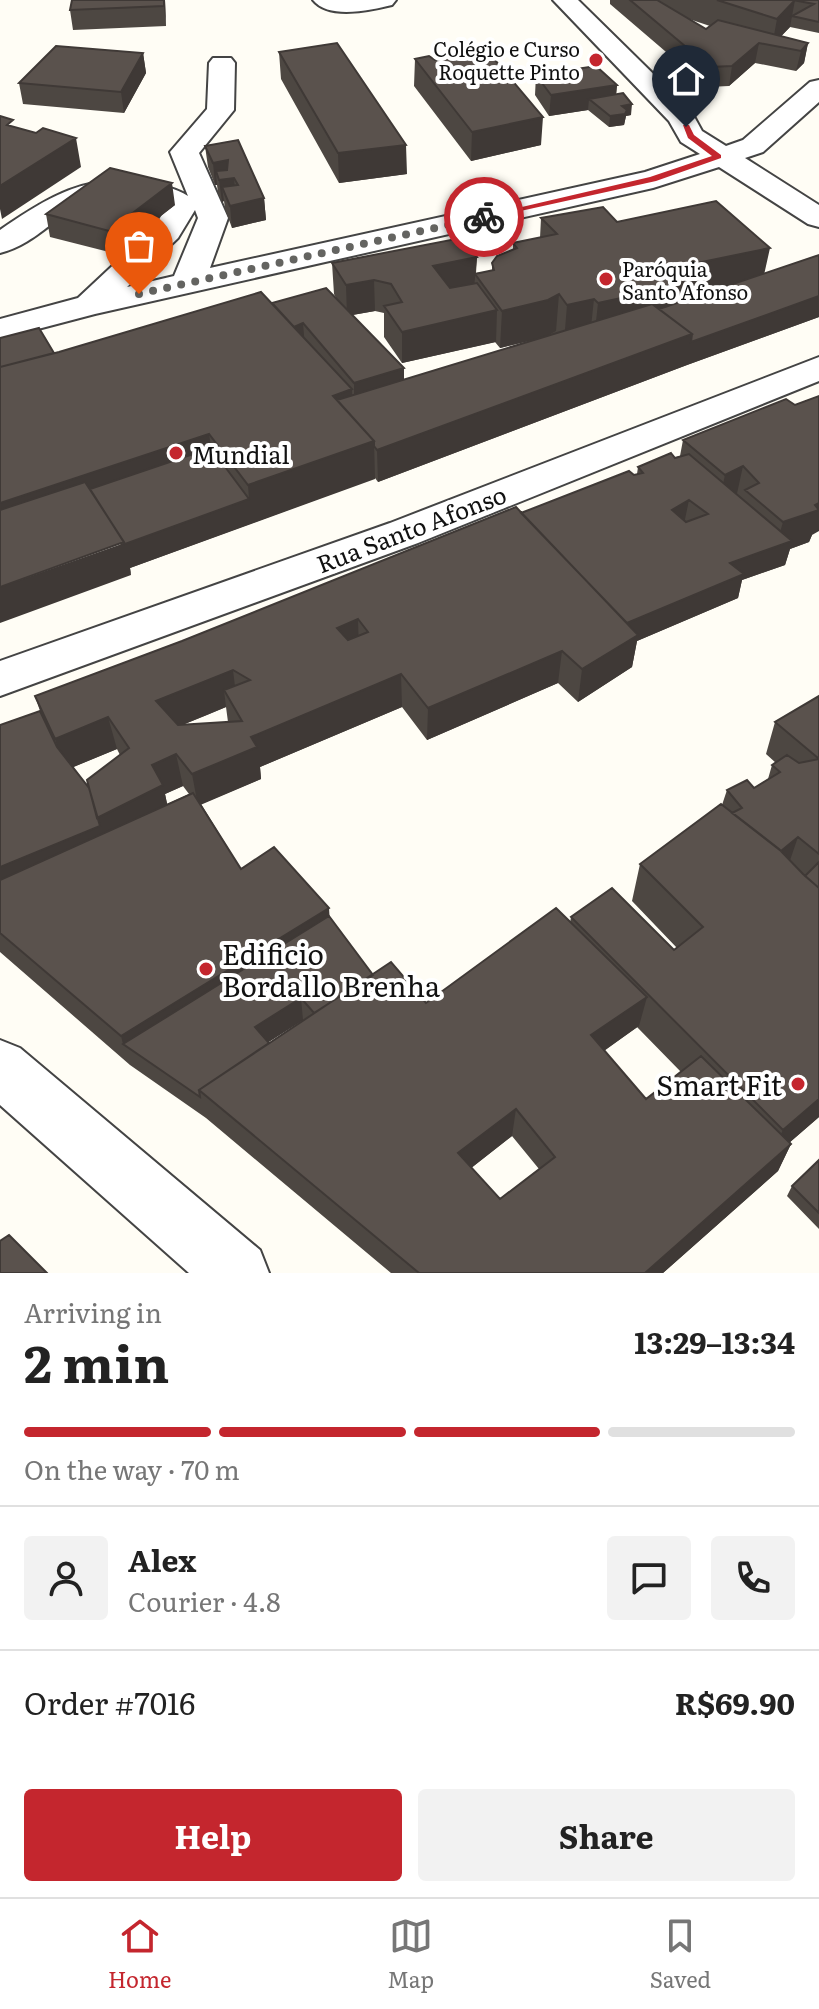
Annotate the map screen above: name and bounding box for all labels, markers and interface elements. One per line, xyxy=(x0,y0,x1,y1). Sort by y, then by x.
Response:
place label: Colégio e Curso Roquette Pinto xyxy=(433,33,580,86)
pin xyxy=(652,45,720,127)
marker: Colégio e Curso Roquette Pinto xyxy=(587,51,605,69)
icon: home xyxy=(664,57,708,101)
courier xyxy=(444,177,524,257)
icon: bike xyxy=(462,195,506,239)
pin xyxy=(105,212,173,294)
icon: bag xyxy=(117,224,161,268)
place label: Paróquia Santo Afonso xyxy=(622,253,748,306)
marker: Paróquia Santo Afonso xyxy=(597,270,615,288)
place label: Mundial xyxy=(192,436,290,471)
marker: Mundial xyxy=(167,444,185,462)
street label: Rua Santo Afonso xyxy=(311,476,511,580)
place label: Edificio Bordallo Brenha xyxy=(222,932,440,1006)
marker: Edificio Bordallo Brenha xyxy=(197,960,215,978)
place label: Smart Fit xyxy=(656,1063,783,1105)
marker: Smart Fit xyxy=(789,1075,807,1093)
text: Arriving in xyxy=(24,1292,162,1331)
text: 13:29–13:34 xyxy=(634,1319,795,1363)
text: 2 min xyxy=(24,1322,169,1399)
text: On the way · 70 m xyxy=(24,1449,240,1488)
button: person xyxy=(24,1536,108,1620)
button: chat xyxy=(607,1536,691,1620)
button: phone xyxy=(711,1536,795,1620)
text: Alex xyxy=(128,1537,196,1581)
text: Courier · 4.8 xyxy=(128,1581,281,1620)
text: Order #7016 xyxy=(24,1680,195,1724)
text: R$69.90 xyxy=(675,1680,795,1724)
button: Help xyxy=(24,1789,402,1881)
button: Share xyxy=(418,1789,795,1881)
tab: Home xyxy=(108,1914,171,1995)
tab: Map xyxy=(387,1914,434,1995)
tab: Saved xyxy=(650,1914,711,1995)

